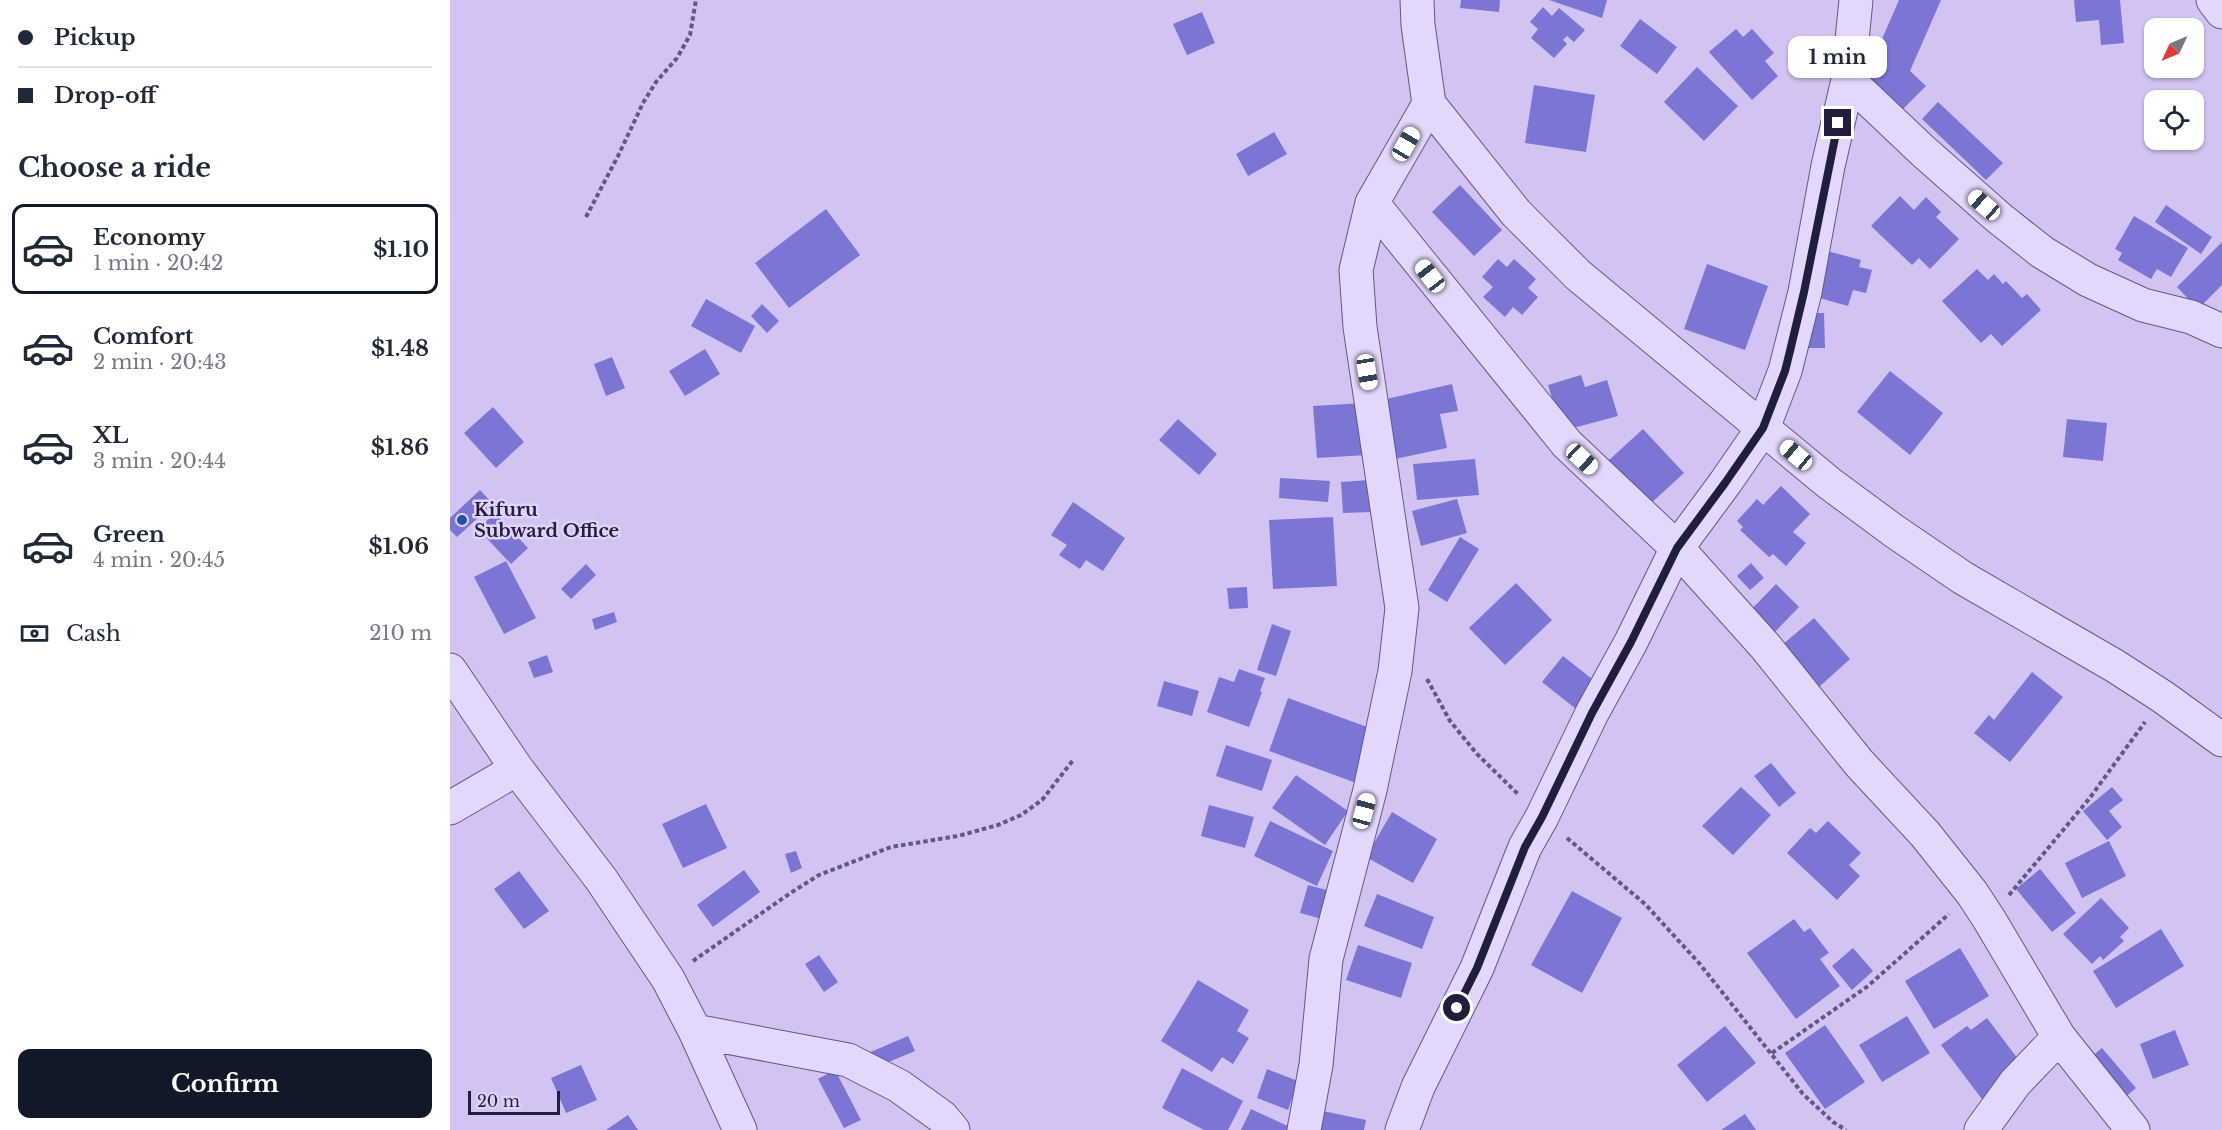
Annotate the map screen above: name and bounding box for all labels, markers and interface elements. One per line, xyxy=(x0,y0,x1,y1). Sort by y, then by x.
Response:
north arrow xyxy=(2144,18,2204,78)
map controls xyxy=(2144,18,2204,150)
text: Pickup xyxy=(54,24,136,51)
callout: 1 min xyxy=(1788,36,1888,78)
text: 1 min xyxy=(1809,45,1866,69)
text: Drop-off xyxy=(54,82,156,109)
button: locate xyxy=(2144,90,2204,150)
route end xyxy=(1824,109,1851,136)
car xyxy=(1389,124,1423,164)
text: Choose a ride xyxy=(18,151,211,184)
car xyxy=(1965,186,2003,224)
icon: car xyxy=(21,222,75,276)
text: Economy xyxy=(93,224,205,251)
text: $1.10 xyxy=(373,236,429,263)
text: 1 min · 20:42 xyxy=(93,251,223,275)
car xyxy=(1412,256,1448,296)
icon: car xyxy=(21,321,75,375)
text: Comfort xyxy=(93,323,193,350)
text: $1.48 xyxy=(371,335,429,362)
text: 2 min · 20:43 xyxy=(93,350,227,374)
car xyxy=(1355,353,1379,391)
icon: car xyxy=(21,420,75,474)
text: XL xyxy=(93,422,128,449)
text: $1.86 xyxy=(371,434,429,461)
car xyxy=(1776,437,1816,473)
car xyxy=(1563,440,1601,478)
text: 3 min · 20:44 xyxy=(93,449,226,473)
place label: Kifuru Subward Office xyxy=(474,499,619,542)
marker: Kifuru Subward Office xyxy=(455,513,469,527)
icon: car xyxy=(21,519,75,573)
text: Green xyxy=(93,521,165,548)
text: $1.06 xyxy=(369,533,429,560)
text: 4 min · 20:45 xyxy=(93,548,225,572)
icon: cash xyxy=(18,617,51,650)
text: Cash xyxy=(66,620,121,647)
text: 210 m xyxy=(369,621,432,645)
car xyxy=(1351,791,1377,831)
route start xyxy=(1443,994,1470,1021)
button: Confirm xyxy=(18,1049,432,1118)
scale bar xyxy=(468,1088,560,1116)
text: 20 m xyxy=(477,1091,520,1111)

